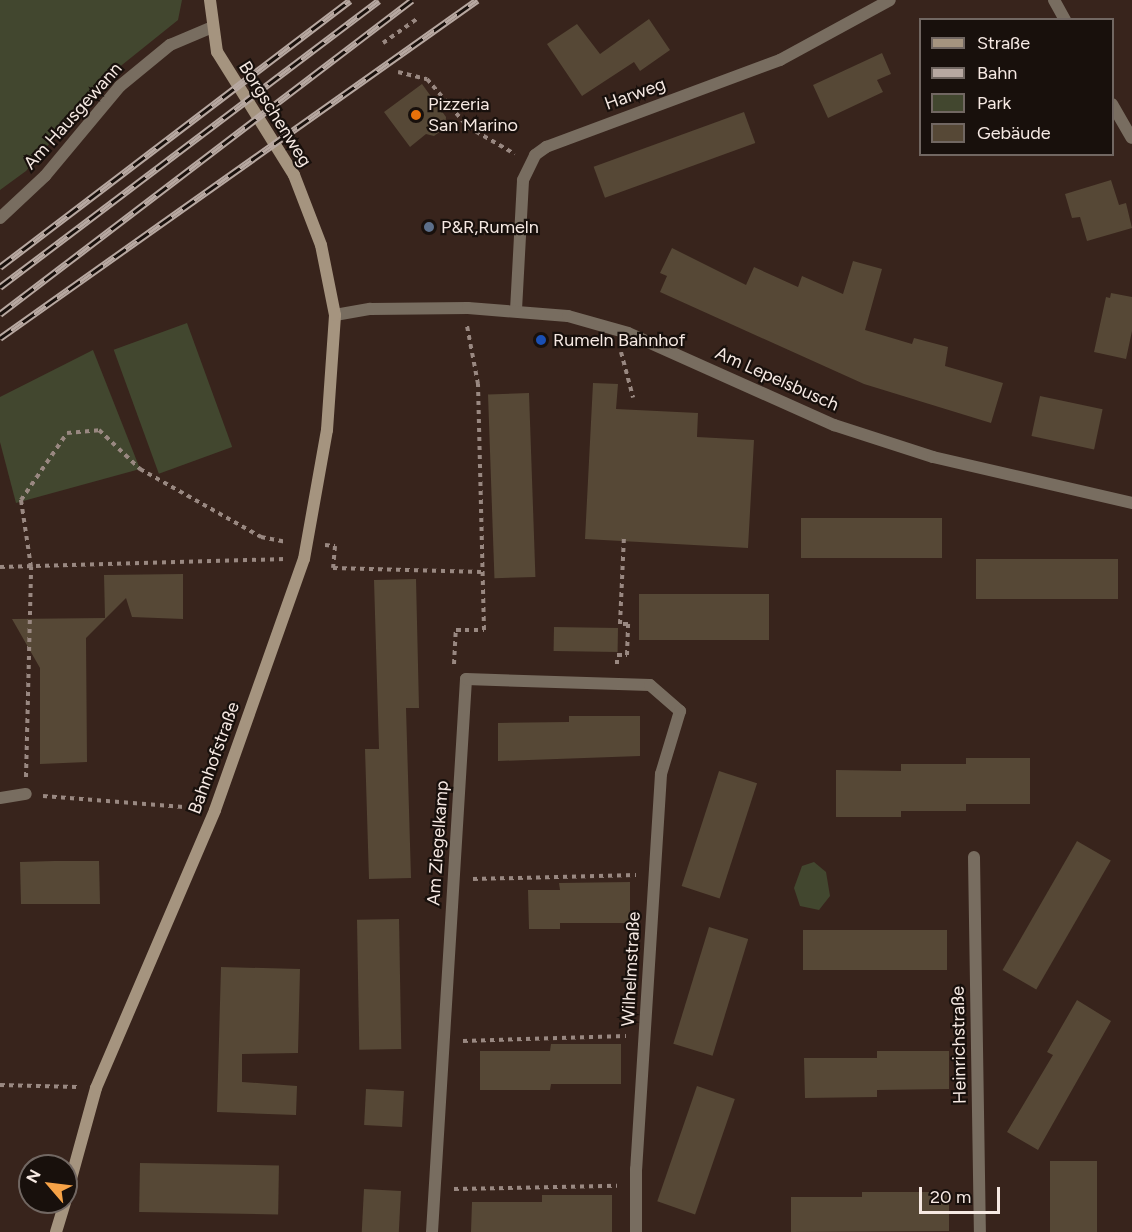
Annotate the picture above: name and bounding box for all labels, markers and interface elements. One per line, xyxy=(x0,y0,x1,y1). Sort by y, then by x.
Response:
legend xyxy=(919,18,1114,156)
text: Straße xyxy=(977,32,1030,54)
street label: Borgschenweg xyxy=(234,57,316,171)
street label: Am Hausgewann xyxy=(19,58,127,174)
text: Bahn xyxy=(977,62,1017,84)
street label: Harweg xyxy=(602,73,668,115)
text: Park xyxy=(977,92,1011,114)
place label: Pizzeria San Marino xyxy=(428,94,518,136)
marker: Pizzeria San Marino xyxy=(409,108,423,122)
text: Gebäude xyxy=(977,122,1051,144)
place label: P&R,Rumeln xyxy=(441,216,539,238)
marker: P&R,Rumeln xyxy=(422,220,436,234)
place label: Rumeln Bahnhof xyxy=(553,329,685,351)
marker: Rumeln Bahnhof xyxy=(534,333,548,347)
street label: Am Lepelsbusch xyxy=(712,342,842,416)
street label: Bahnhofstraße xyxy=(184,699,244,817)
street label: Am Ziegelkamp xyxy=(423,780,453,906)
street label: Wilhelmstraße xyxy=(617,911,645,1027)
street label: Heinrichstraße xyxy=(947,986,971,1104)
north arrow xyxy=(18,1154,78,1214)
text: N xyxy=(22,1166,45,1186)
scale bar xyxy=(922,1175,1003,1213)
text: 20 m xyxy=(930,1186,971,1208)

